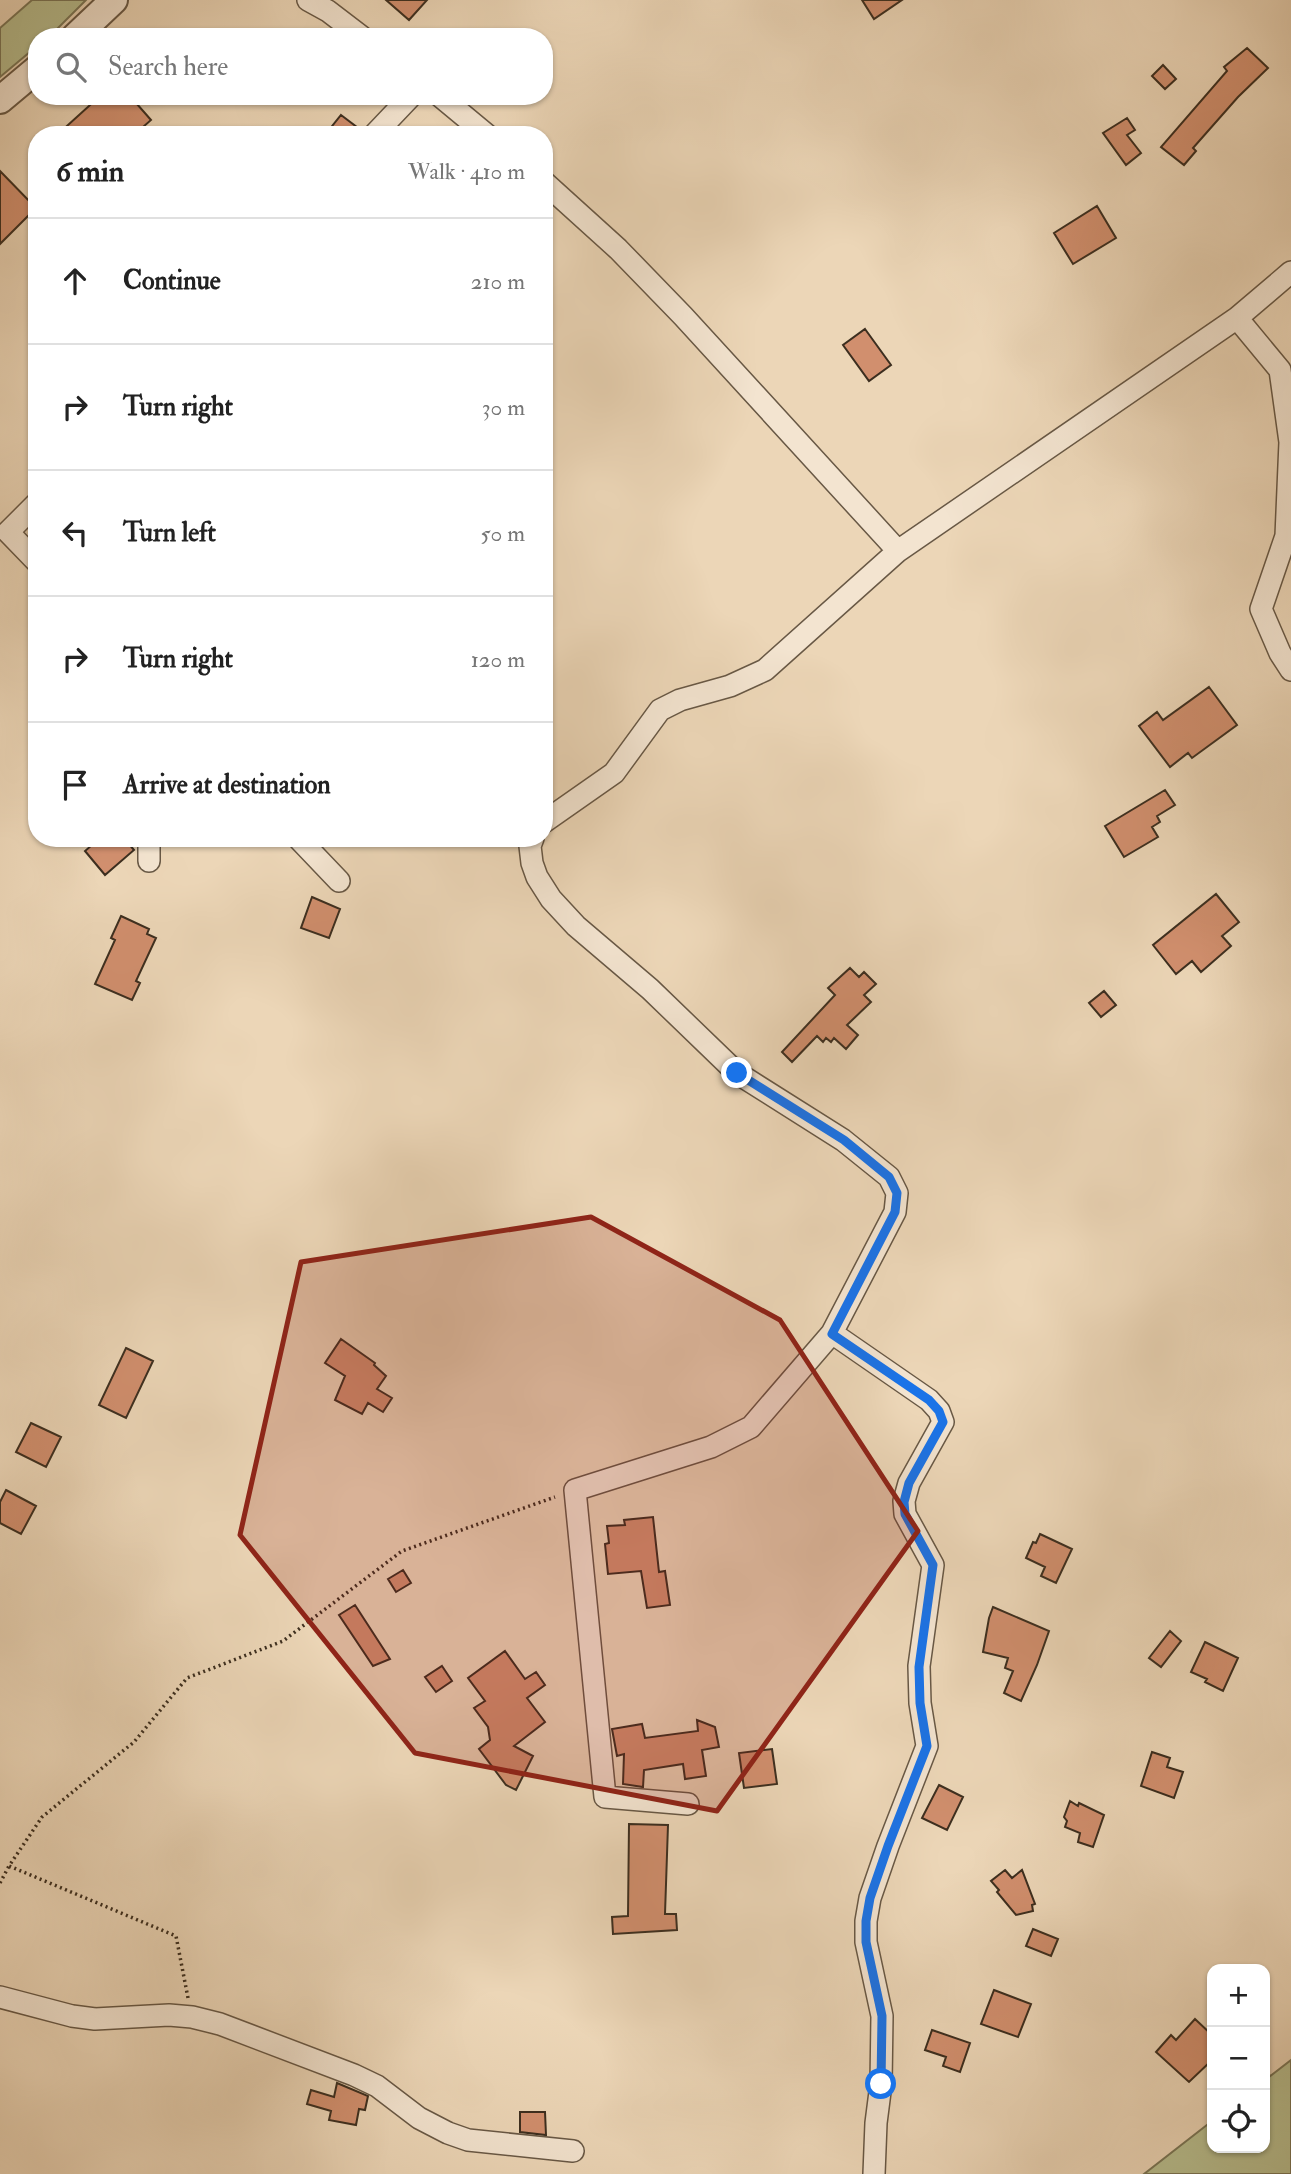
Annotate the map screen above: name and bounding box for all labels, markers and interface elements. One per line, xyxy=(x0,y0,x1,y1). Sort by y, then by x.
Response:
search box xyxy=(28,28,553,105)
icon: search xyxy=(52,48,90,86)
text: Search here xyxy=(108,51,228,83)
text: 6 min xyxy=(56,153,124,190)
text: Walk · 410 m xyxy=(408,157,525,186)
icon: ahead xyxy=(56,262,94,300)
text: Continue xyxy=(123,265,221,297)
text: 210 m xyxy=(471,267,525,296)
icon: right xyxy=(56,388,94,426)
text: Turn right xyxy=(123,391,233,423)
text: 30 m xyxy=(482,393,525,422)
icon: left xyxy=(56,514,94,552)
text: Turn left xyxy=(123,517,216,549)
text: 50 m xyxy=(481,519,525,548)
icon: right xyxy=(56,640,94,678)
text: Turn right xyxy=(123,643,233,675)
text: 120 m xyxy=(471,645,525,674)
icon: arrive xyxy=(56,766,94,804)
text: Arrive at destination xyxy=(123,769,331,801)
route end xyxy=(721,1057,752,1088)
map controls xyxy=(1207,1964,1270,2153)
button: + xyxy=(1207,1964,1270,2027)
button: − xyxy=(1207,2027,1270,2090)
route start xyxy=(865,2068,896,2099)
button: locate xyxy=(1207,2090,1270,2153)

